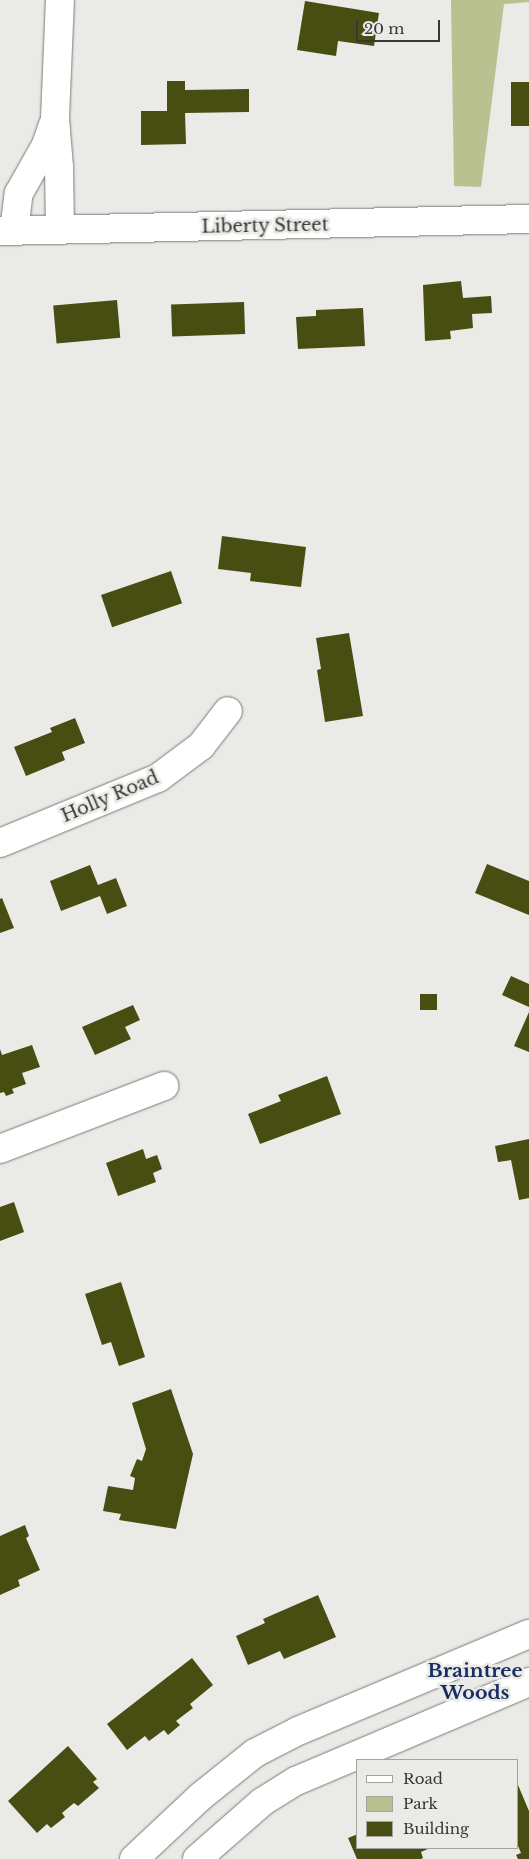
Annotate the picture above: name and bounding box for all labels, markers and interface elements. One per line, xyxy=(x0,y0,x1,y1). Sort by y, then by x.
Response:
scale bar xyxy=(359,10,443,42)
text: 20 m xyxy=(364,19,404,38)
street label: Liberty Street xyxy=(201,214,329,238)
street label: Holly Road xyxy=(58,767,162,827)
district label: Braintree Woods xyxy=(427,1660,523,1704)
legend xyxy=(356,1759,519,1849)
text: Road xyxy=(403,1769,443,1788)
text: Park xyxy=(403,1794,438,1813)
text: Building xyxy=(403,1819,469,1838)

